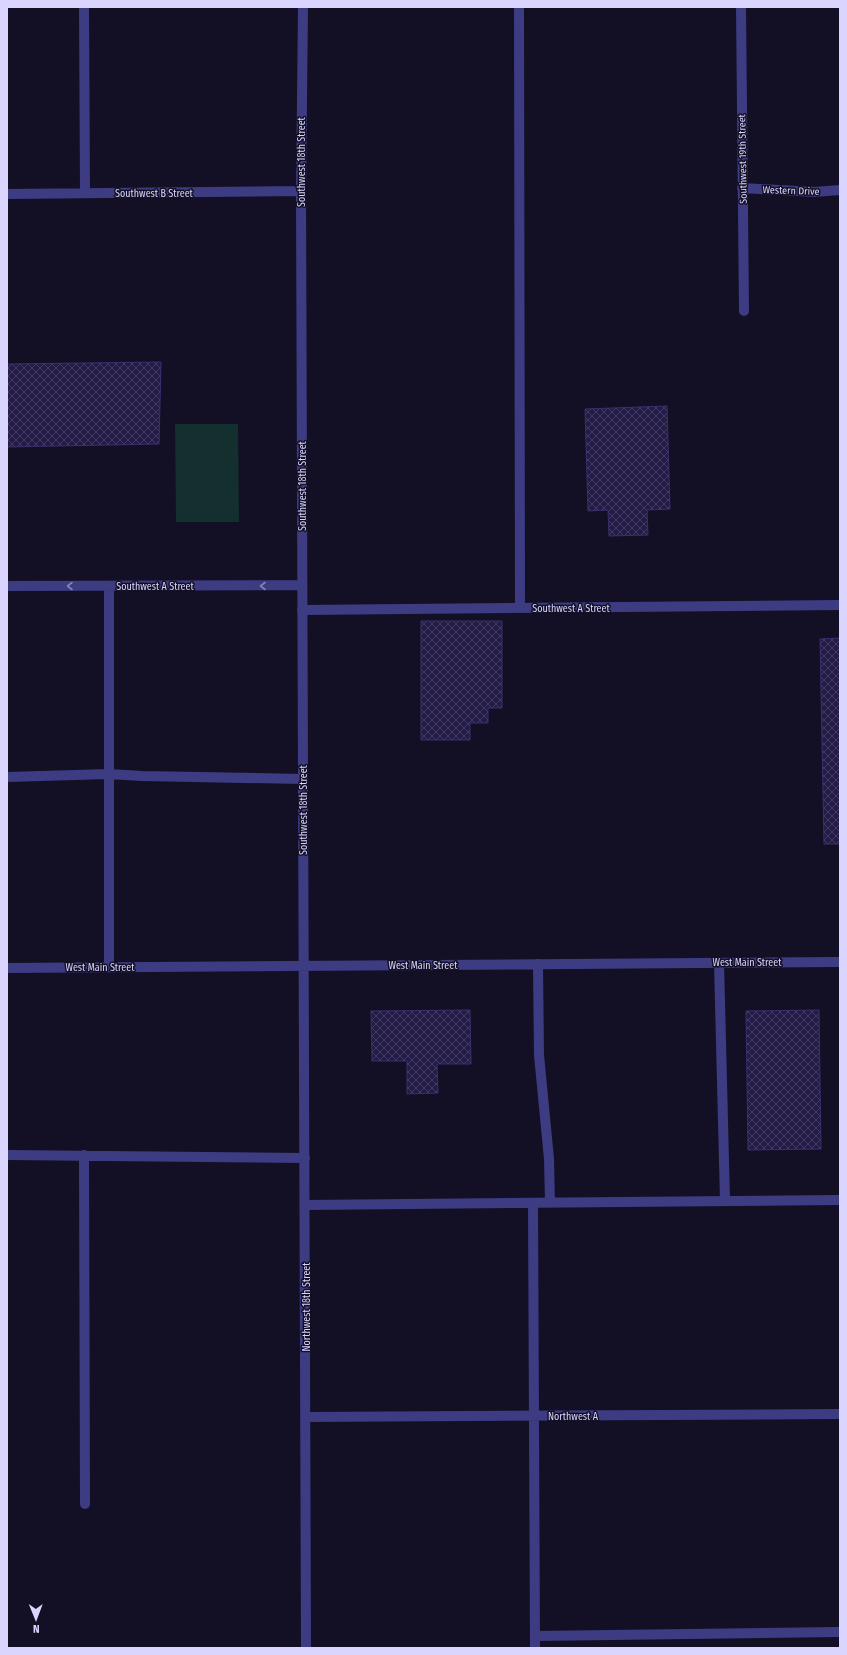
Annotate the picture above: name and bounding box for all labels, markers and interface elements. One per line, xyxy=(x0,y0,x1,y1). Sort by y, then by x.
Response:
street label: Southwest 19th Street xyxy=(736,113,750,204)
street label: Southwest 18th Street xyxy=(296,116,308,207)
street label: Western Drive xyxy=(762,184,820,198)
street label: Southwest B Street xyxy=(115,188,194,200)
street label: Southwest 18th Street xyxy=(297,440,309,531)
street label: Southwest A Street xyxy=(116,581,195,593)
one-way arrow xyxy=(67,582,73,590)
one-way arrow xyxy=(260,582,266,590)
street label: Southwest A Street xyxy=(532,603,611,615)
street label: Southwest 18th Street xyxy=(298,764,310,855)
street label: West Main Street xyxy=(713,957,782,969)
street label: West Main Street xyxy=(389,960,458,972)
street label: West Main Street xyxy=(66,962,135,974)
street label: Northwest 18th Street xyxy=(301,1262,313,1352)
street label: Northwest A xyxy=(548,1411,599,1423)
north arrow xyxy=(16,1599,56,1639)
text: N xyxy=(33,1622,40,1635)

